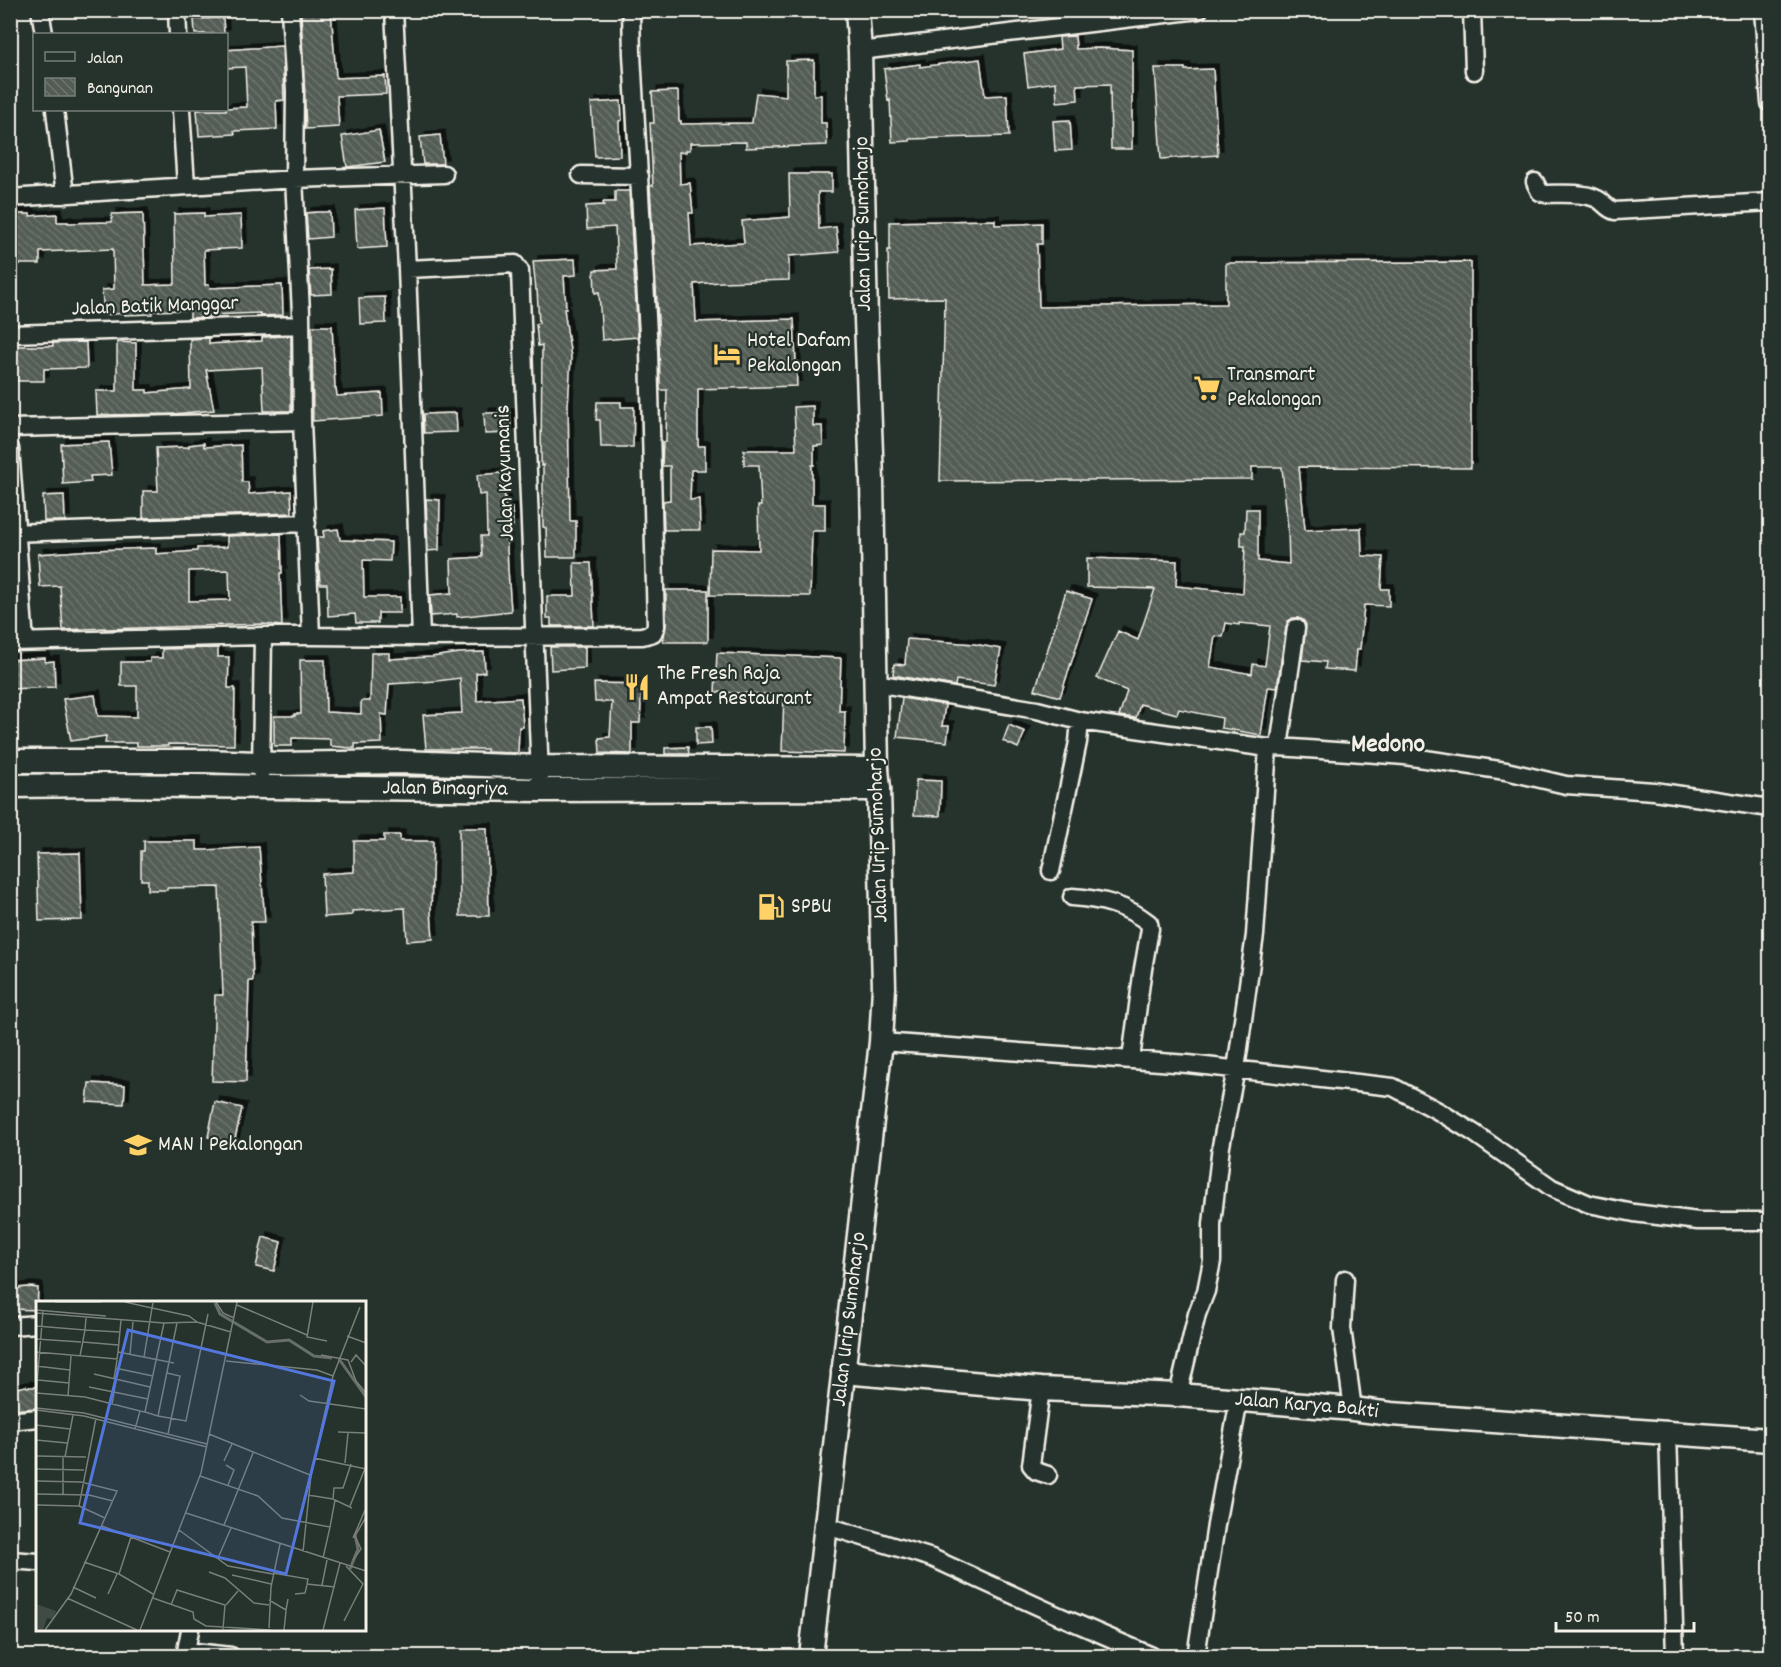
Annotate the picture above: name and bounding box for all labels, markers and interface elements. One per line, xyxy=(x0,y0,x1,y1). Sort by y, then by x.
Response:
legend xyxy=(33,33,228,111)
text: Jalan xyxy=(87,47,123,72)
text: Bangunan xyxy=(87,77,153,102)
street label: Jalan Urip Sumoharjo xyxy=(847,136,881,312)
street label: Jalan Batik Manggar xyxy=(71,289,240,325)
place label: Hotel Dafam Pekalongan xyxy=(747,326,851,382)
hotel icon: Hotel Dafam Pekalongan xyxy=(712,339,742,369)
place label: Transmart Pekalongan xyxy=(1227,360,1321,416)
supermarket icon: Transmart Pekalongan xyxy=(1192,373,1222,403)
street label: Jalan Kayumanis xyxy=(488,404,524,542)
place label: The Fresh Raja Ampat Restaurant xyxy=(657,659,812,715)
restaurant icon: The Fresh Raja Ampat Restaurant xyxy=(622,672,652,702)
district label: Medono xyxy=(1351,727,1425,764)
street label: Jalan Urip Sumoharjo xyxy=(860,747,898,923)
street label: Jalan Binagriya xyxy=(382,773,508,805)
fuel station icon: SPBU xyxy=(756,892,786,922)
place label: SPBU xyxy=(791,892,832,923)
school or university icon: MAN 1 Pekalongan xyxy=(123,1130,153,1160)
place label: MAN 1 Pekalongan xyxy=(158,1130,303,1161)
street label: Jalan Urip Sumoharjo xyxy=(824,1230,875,1408)
inset map xyxy=(36,1301,366,1631)
street label: Jalan Karya Bakti xyxy=(1234,1384,1380,1428)
scale bar xyxy=(1556,1595,1694,1633)
text: 50 m xyxy=(1565,1606,1600,1631)

